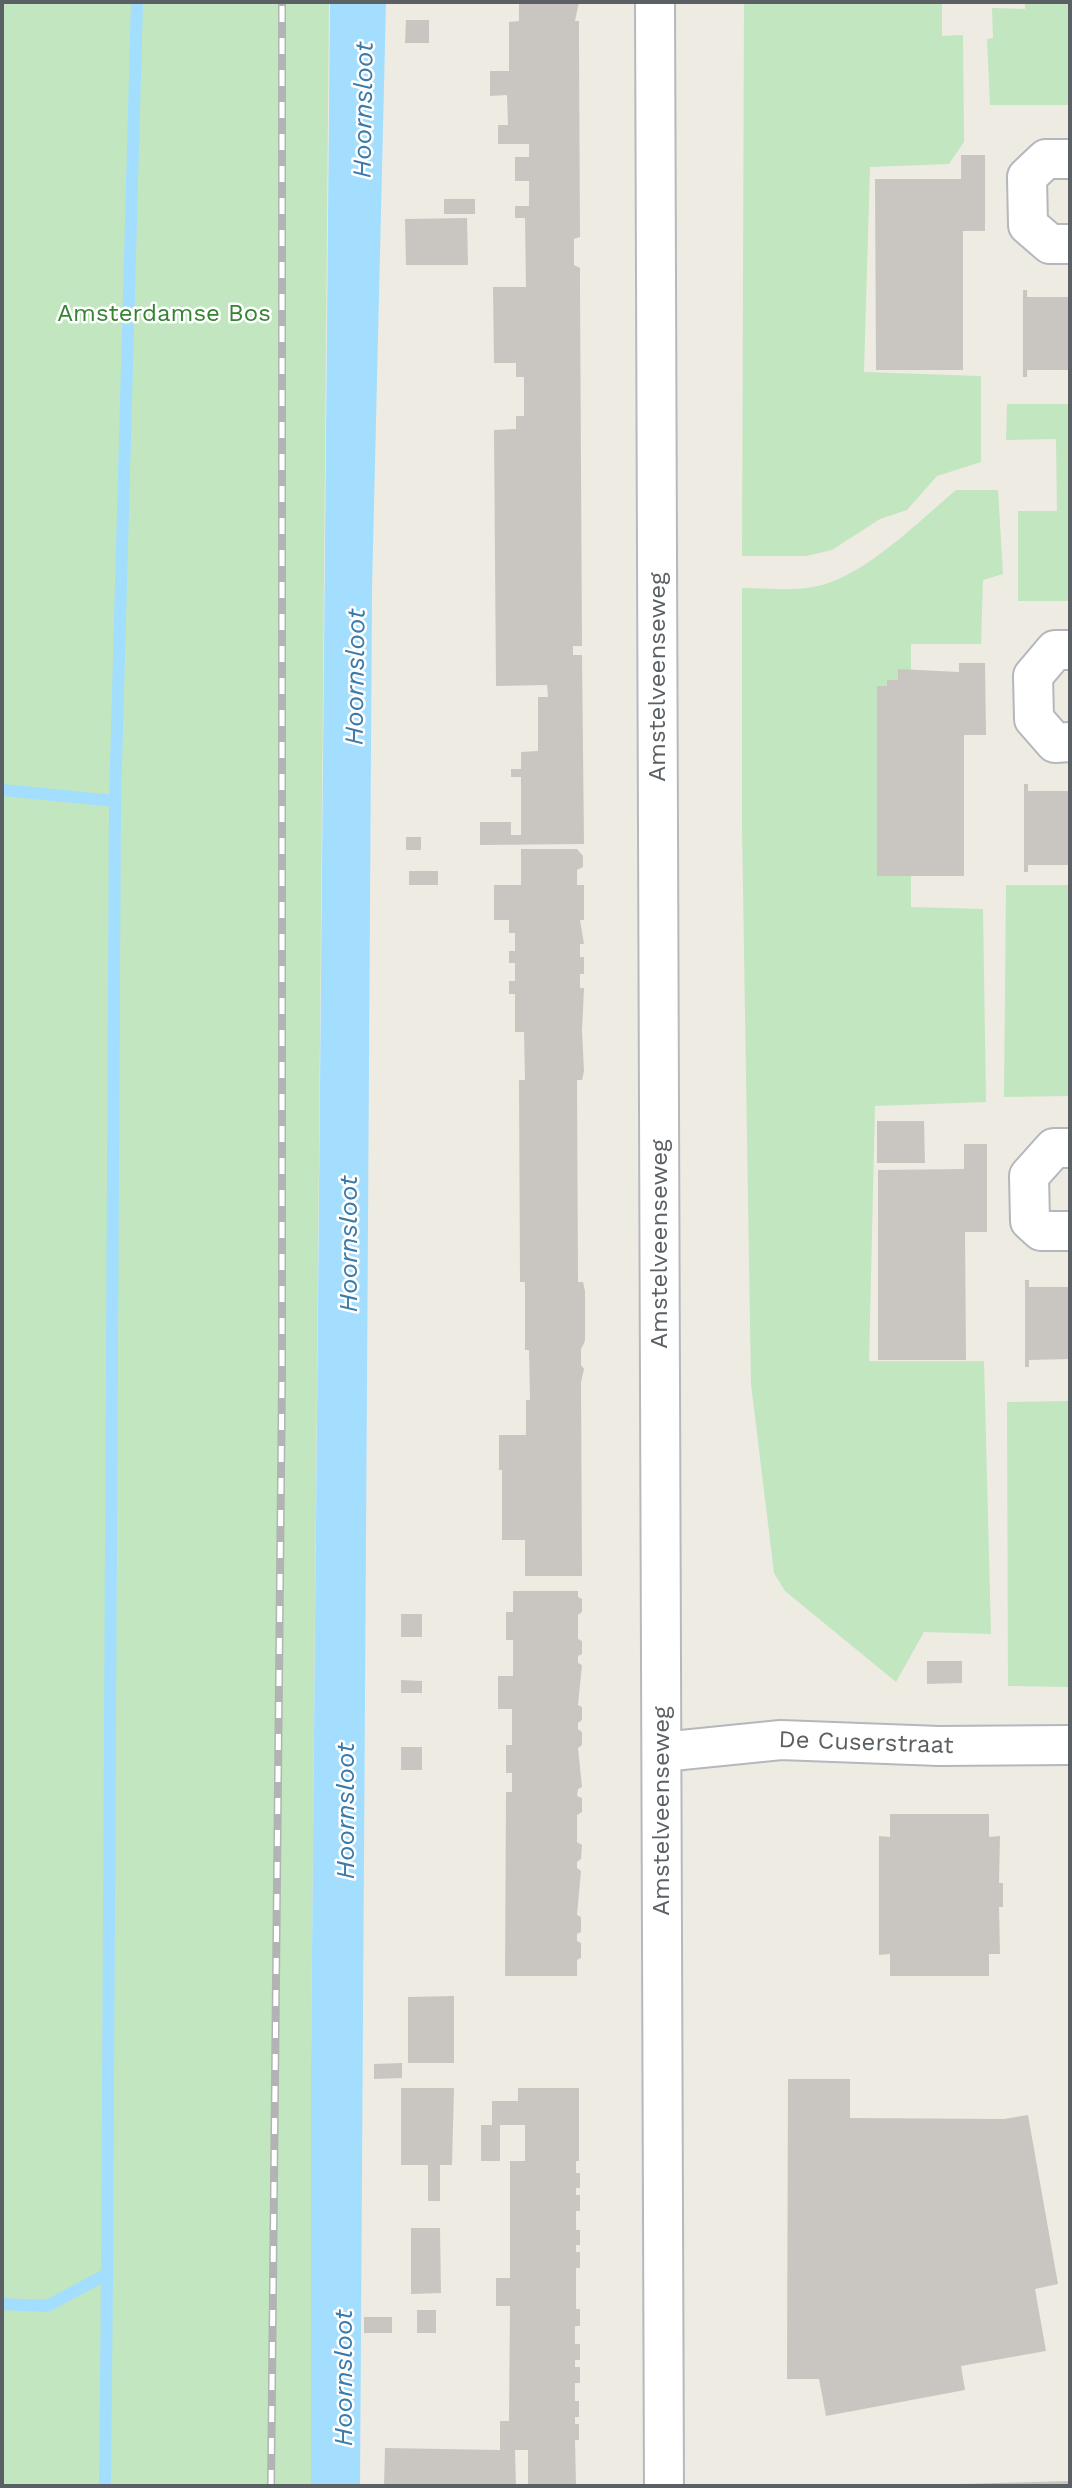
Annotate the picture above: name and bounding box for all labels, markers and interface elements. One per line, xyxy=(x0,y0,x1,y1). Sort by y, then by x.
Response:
water label: Hoornsloot xyxy=(347,41,381,179)
park label: Amsterdamse Bos xyxy=(57,300,271,328)
street label: Amstelveenseweg xyxy=(644,572,672,782)
water label: Hoornsloot xyxy=(339,608,373,746)
street label: Amstelveenseweg xyxy=(646,1139,674,1349)
water label: Hoornsloot xyxy=(333,1176,365,1312)
street label: Amstelveenseweg xyxy=(648,1706,676,1916)
street label: De Cuserstraat xyxy=(778,1726,954,1760)
water label: Hoornsloot xyxy=(330,1743,362,1879)
water label: Hoornsloot xyxy=(328,2310,360,2446)

